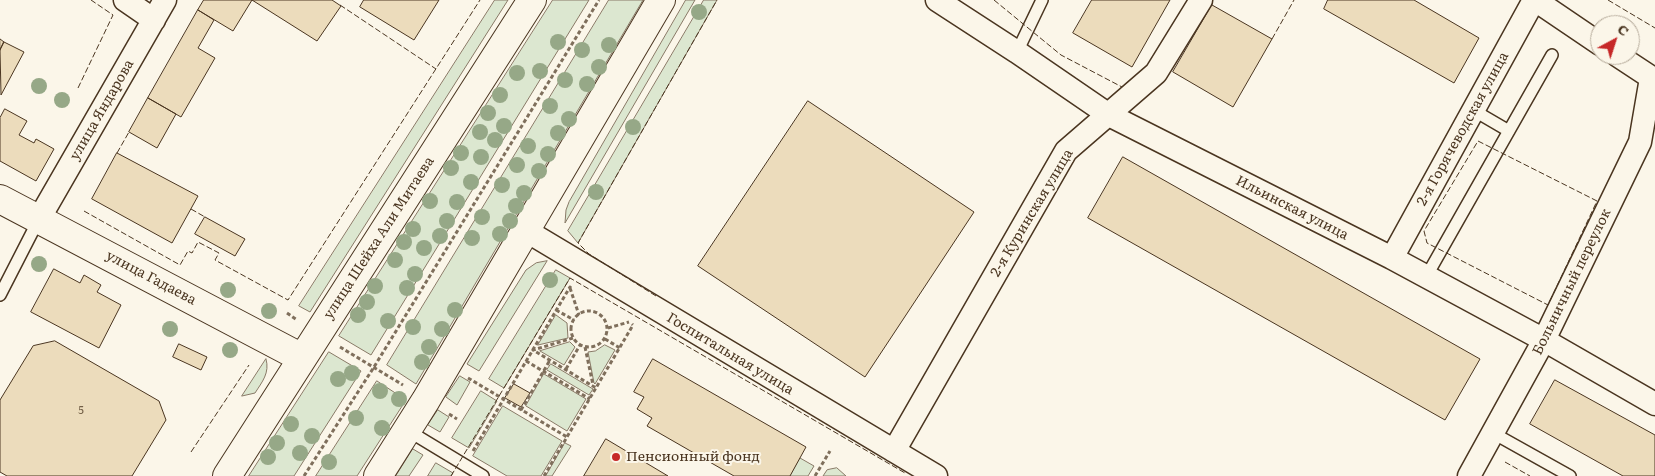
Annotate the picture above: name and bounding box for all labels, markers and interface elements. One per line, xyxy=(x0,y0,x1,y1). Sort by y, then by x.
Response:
north arrow xyxy=(1590,15,1640,65)
text: С xyxy=(1614,18,1634,40)
street label: 2-я Горячеводская улица xyxy=(1414,49,1512,209)
street label: улица Яндарова xyxy=(66,57,138,163)
street label: 2-я Куринская улица xyxy=(987,146,1077,280)
street label: улица Шейха Али Митаева xyxy=(320,154,438,322)
street label: Ильинская улица xyxy=(1233,172,1351,244)
street label: Больничный переулок xyxy=(1529,206,1615,358)
street label: улица Гадаева xyxy=(103,247,199,309)
street label: Госпитальная улица xyxy=(663,309,797,399)
house number: 5 xyxy=(78,404,84,418)
place label: Пенсионный фонд xyxy=(626,449,760,465)
marker: Пенсионный фонд xyxy=(610,451,622,463)

